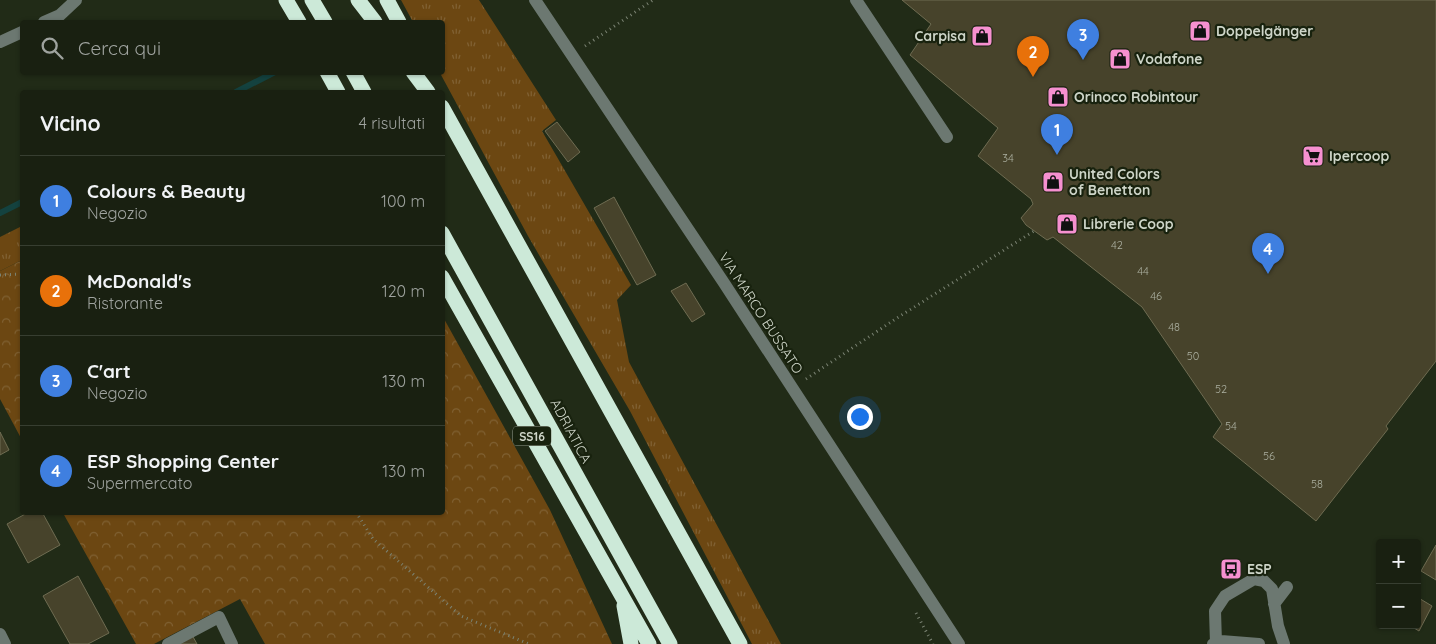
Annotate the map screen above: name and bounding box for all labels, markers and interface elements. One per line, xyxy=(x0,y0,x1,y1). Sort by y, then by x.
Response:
pin: 3 xyxy=(1067,19,1099,60)
shop icon: Doppelgänger xyxy=(1188,19,1212,43)
search box xyxy=(20,20,445,75)
place label: Doppelgänger xyxy=(1216,22,1313,40)
shop icon: Carpisa xyxy=(970,24,994,48)
place label: Carpisa xyxy=(915,27,966,45)
icon: search xyxy=(38,34,66,62)
text: Cerca qui xyxy=(78,36,161,60)
pin: 2 xyxy=(1017,36,1049,77)
shop icon: Vodafone xyxy=(1108,47,1132,71)
place label: Vodafone xyxy=(1136,50,1203,68)
shop icon: Orinoco Robintour xyxy=(1046,85,1070,109)
place label: Orinoco Robintour xyxy=(1074,88,1198,106)
text: Vicino xyxy=(40,110,101,136)
text: 4 risultati xyxy=(358,113,425,133)
pin: 1 xyxy=(1041,114,1073,155)
supermarket icon: Ipercoop xyxy=(1301,144,1325,168)
place label: Ipercoop xyxy=(1329,147,1389,165)
house number: 34 xyxy=(1002,151,1014,165)
place label: United Colors of Benetton xyxy=(1069,165,1160,199)
shop icon: United Colors of Benetton xyxy=(1041,170,1065,194)
text: Colours & Beauty xyxy=(87,179,246,203)
text: 1 xyxy=(53,191,59,211)
text: 100 m xyxy=(381,191,425,211)
text: Negozio xyxy=(87,203,148,223)
shop icon: Librerie Coop xyxy=(1055,212,1079,236)
place label: Librerie Coop xyxy=(1083,215,1174,233)
pin: 4 xyxy=(1252,233,1284,274)
house number: 42 xyxy=(1111,238,1123,252)
street label: VIA MARCO BUSSATO xyxy=(715,249,807,377)
house number: 44 xyxy=(1137,264,1149,278)
text: McDonald's xyxy=(87,269,191,293)
text: 2 xyxy=(51,281,61,301)
text: 120 m xyxy=(382,281,425,301)
house number: 46 xyxy=(1150,289,1162,303)
text: Ristorante xyxy=(87,293,163,313)
house number: 48 xyxy=(1168,320,1180,334)
house number: 50 xyxy=(1187,349,1199,363)
text: C'art xyxy=(87,359,131,383)
text: 3 xyxy=(52,371,60,391)
text: 130 m xyxy=(382,371,425,391)
house number: 52 xyxy=(1215,382,1227,396)
text: Negozio xyxy=(87,383,148,403)
street label: ADRIATICA xyxy=(546,396,596,466)
your location xyxy=(847,404,873,430)
house number: 54 xyxy=(1225,419,1237,433)
road number: SS16 xyxy=(513,426,551,446)
text: ESP Shopping Center xyxy=(87,449,279,473)
house number: 56 xyxy=(1263,449,1275,463)
text: 4 xyxy=(51,461,61,481)
text: 130 m xyxy=(382,461,425,481)
text: Supermercato xyxy=(87,473,192,493)
house number: 58 xyxy=(1311,477,1323,491)
map controls xyxy=(1376,539,1421,629)
button: + xyxy=(1376,539,1421,584)
bus stop icon: ESP xyxy=(1219,557,1243,581)
place label: ESP xyxy=(1247,560,1272,578)
button: − xyxy=(1376,584,1421,629)

